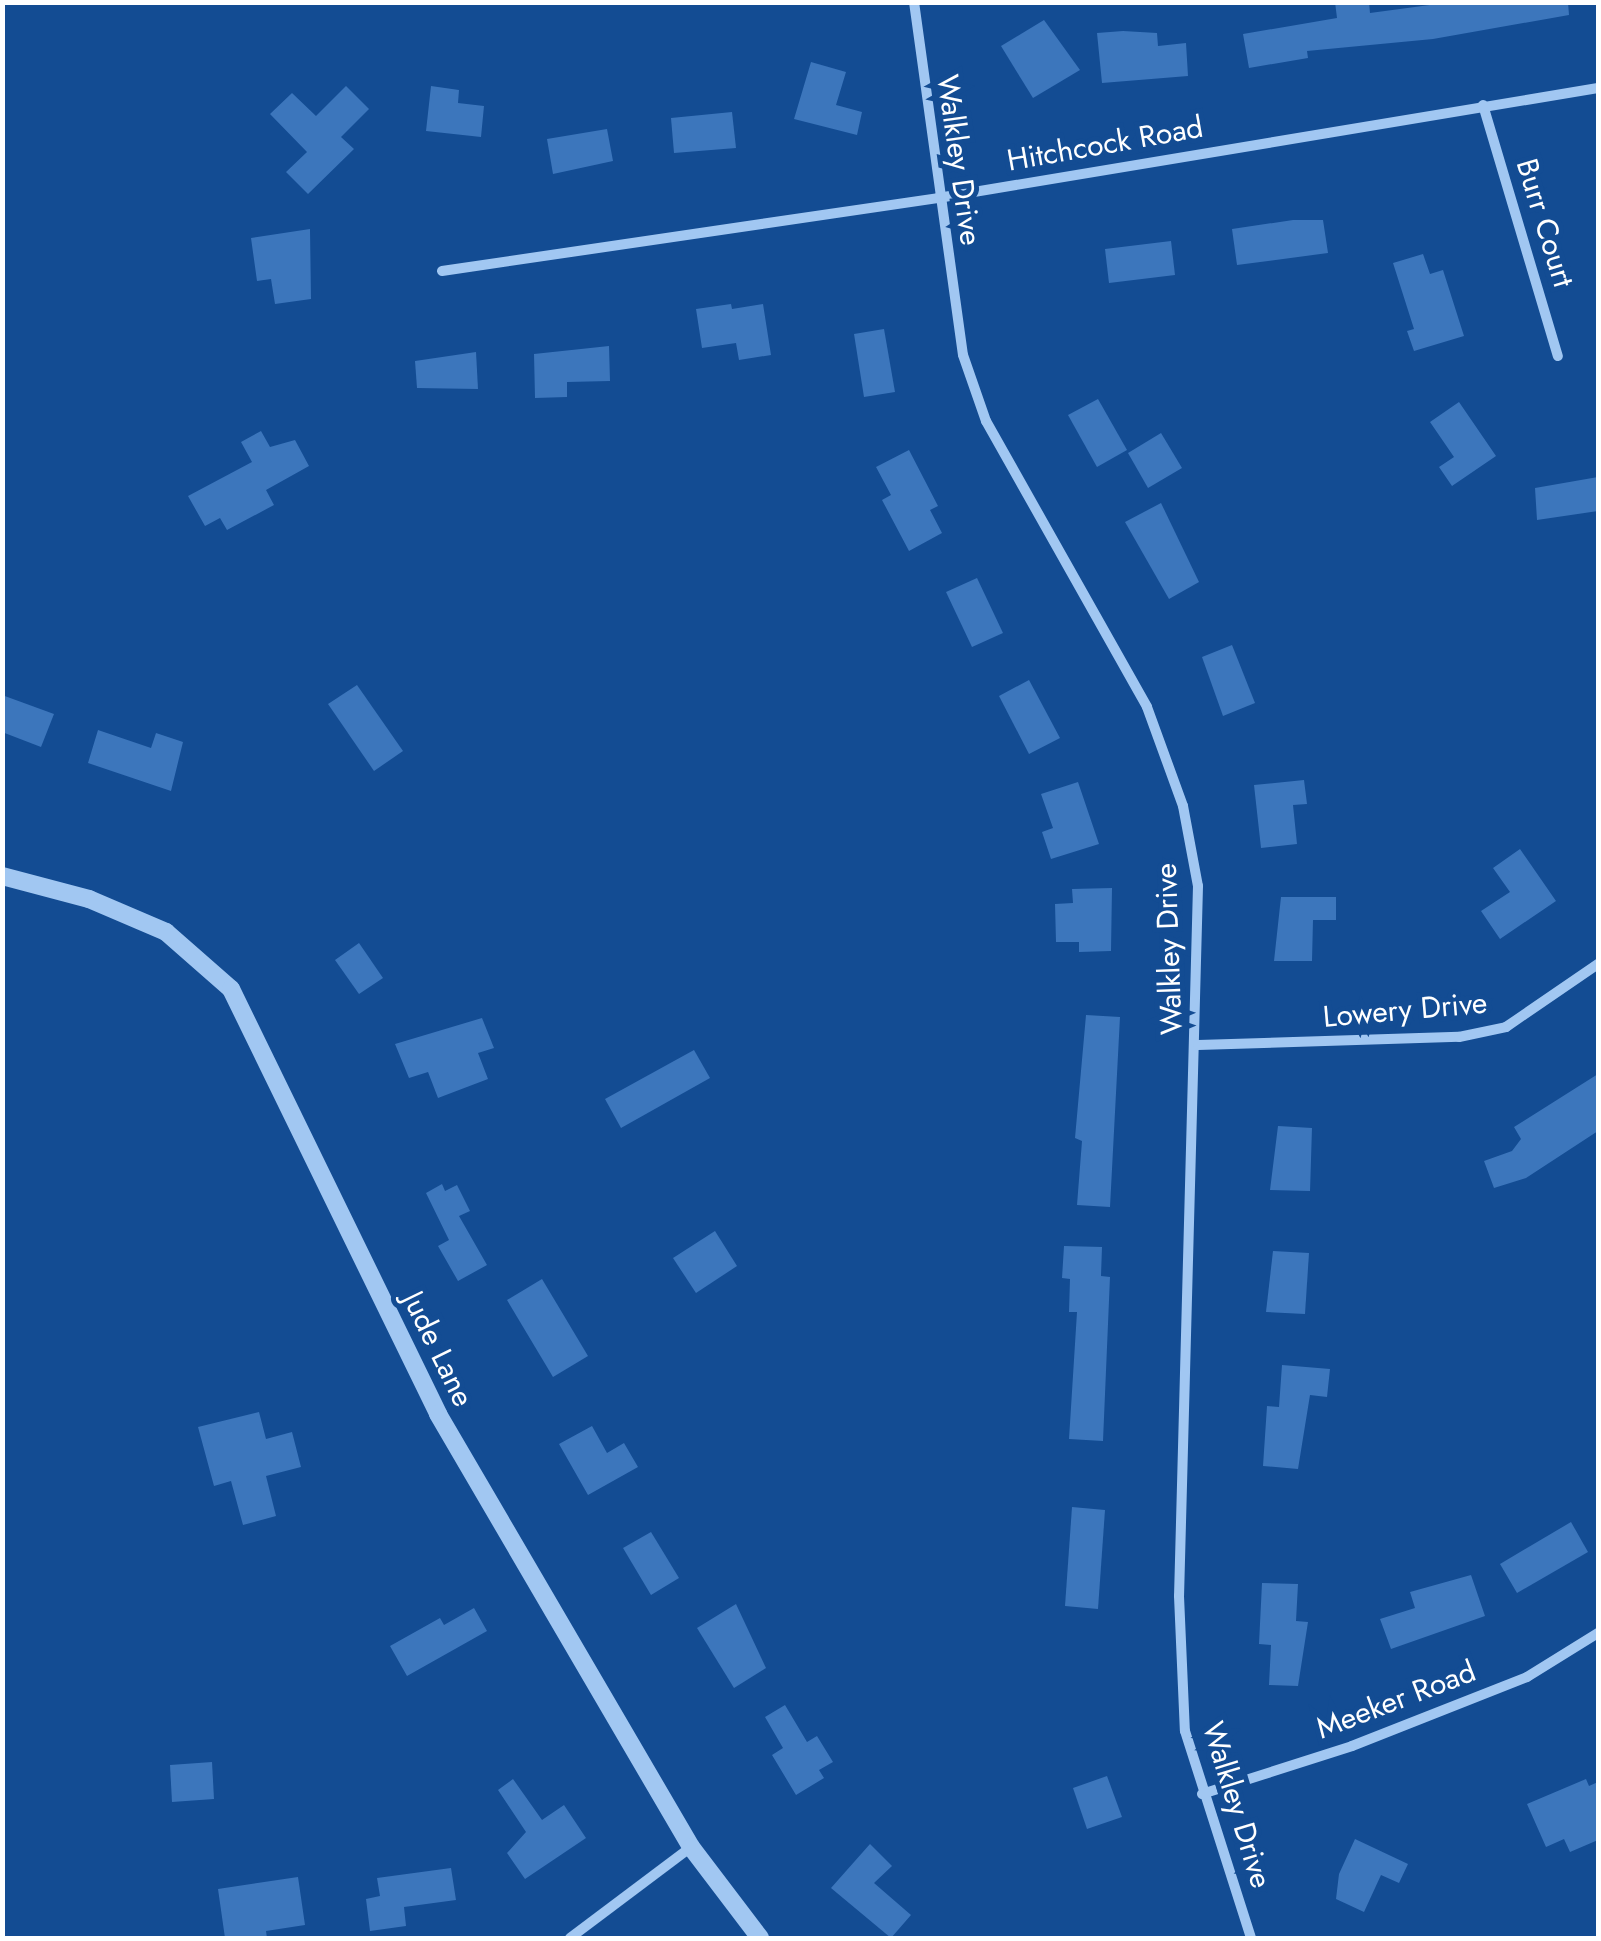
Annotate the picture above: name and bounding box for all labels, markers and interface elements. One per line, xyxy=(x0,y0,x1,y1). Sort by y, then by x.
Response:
street label: Walkley Drive xyxy=(929,72,989,248)
street label: Hitchcock Road xyxy=(1004,109,1206,179)
street label: Burr Court xyxy=(1508,155,1582,291)
street label: Walkley Drive xyxy=(1148,862,1190,1036)
street label: Lowery Drive xyxy=(1321,985,1489,1035)
street label: Jude Lane xyxy=(395,1286,481,1412)
street label: Meeker Road xyxy=(1311,1653,1481,1747)
street label: Walkley Drive xyxy=(1195,1717,1279,1893)

